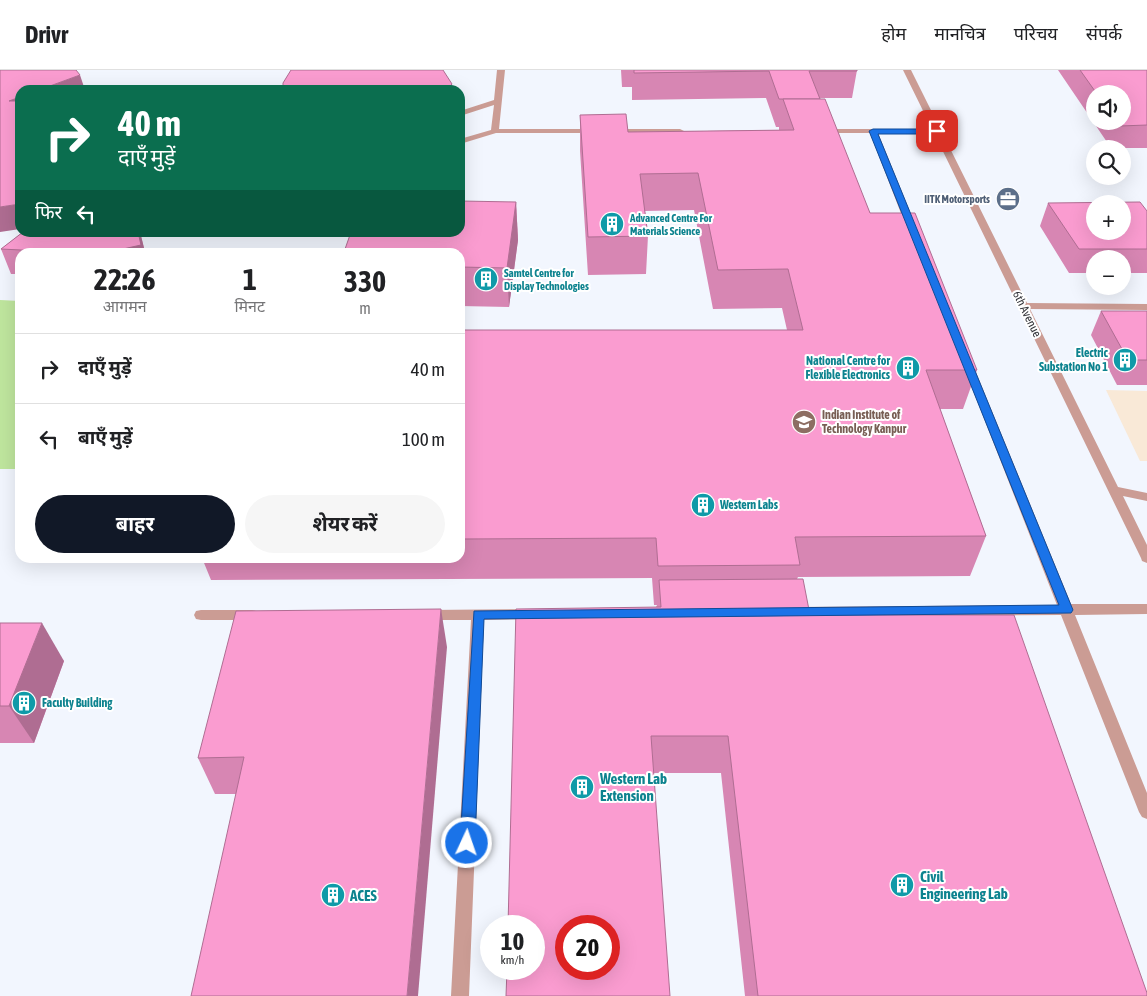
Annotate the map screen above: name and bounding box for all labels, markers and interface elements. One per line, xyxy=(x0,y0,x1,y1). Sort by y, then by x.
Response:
text: Drivr xyxy=(25,21,68,48)
text: होम xyxy=(881,23,906,44)
text: मानचित्र xyxy=(934,23,986,44)
text: परिचय xyxy=(1014,23,1058,44)
text: संपर्क xyxy=(1086,23,1122,44)
map controls xyxy=(1086,85,1131,295)
button: sound xyxy=(1086,85,1131,130)
text: 40 m xyxy=(118,103,181,143)
icon: right xyxy=(35,105,100,170)
pin xyxy=(916,110,958,152)
icon: arrive xyxy=(923,117,951,145)
button: search xyxy=(1086,140,1131,185)
text: दाएँ मुड़ें xyxy=(118,144,176,170)
office icon: IITK Motorsports xyxy=(995,186,1021,212)
place label: IITK Motorsports xyxy=(924,193,990,205)
button: + xyxy=(1086,195,1131,240)
icon: left xyxy=(72,200,100,228)
text: फिर xyxy=(35,201,62,223)
building icon: Advanced Centre For Materials Science xyxy=(599,211,625,237)
place label: Advanced Centre For Materials Science xyxy=(629,212,713,237)
button: − xyxy=(1086,250,1131,295)
text: 22:26 xyxy=(94,262,156,296)
text: 1 xyxy=(243,262,257,296)
text: 330 xyxy=(344,264,386,298)
building icon: Samtel Centre for Display Technologies xyxy=(473,266,499,292)
place label: Samtel Centre for Display Technologies xyxy=(504,267,589,292)
street label: 6th Avenue xyxy=(1010,289,1044,339)
text: आगमन xyxy=(103,297,147,315)
text: मिनट xyxy=(234,297,265,315)
text: m xyxy=(359,299,371,317)
place label: Electric Substation No 1 xyxy=(1039,346,1109,374)
building icon: Electric Substation No 1 xyxy=(1112,347,1138,373)
place label: National Centre for Flexible Electronics xyxy=(805,354,891,382)
icon: right xyxy=(35,355,63,383)
building icon: National Centre for Flexible Electronics xyxy=(895,355,921,381)
text: दाएँ मुड़ें xyxy=(78,356,132,378)
text: 40 m xyxy=(411,358,445,380)
place label: Indian Institute of Technology Kanpur xyxy=(822,408,907,436)
school or university icon: Indian Institute of Technology Kanpur xyxy=(791,409,817,435)
icon: left xyxy=(35,425,63,453)
text: बाएँ मुड़ें xyxy=(78,426,133,448)
text: 100 m xyxy=(402,428,445,450)
building icon: Western Labs xyxy=(690,492,716,518)
button: बाहर xyxy=(35,495,235,553)
button: शेयर करें xyxy=(245,495,445,553)
place label: Western Labs xyxy=(719,498,779,512)
building icon: Faculty Building xyxy=(11,690,37,716)
place label: Faculty Building xyxy=(42,696,113,710)
place label: Western Lab Extension xyxy=(599,770,667,804)
building icon: Western Lab Extension xyxy=(569,774,595,800)
position arrow xyxy=(440,816,492,868)
place label: Civil Engineering Lab xyxy=(920,868,1008,902)
building icon: Civil Engineering Lab xyxy=(889,872,915,898)
building icon: ACES xyxy=(320,882,346,908)
place label: ACES xyxy=(349,887,377,904)
speed limit sign: 20 xyxy=(555,915,620,980)
text: 10 xyxy=(501,927,524,955)
text: km/h xyxy=(501,953,524,967)

